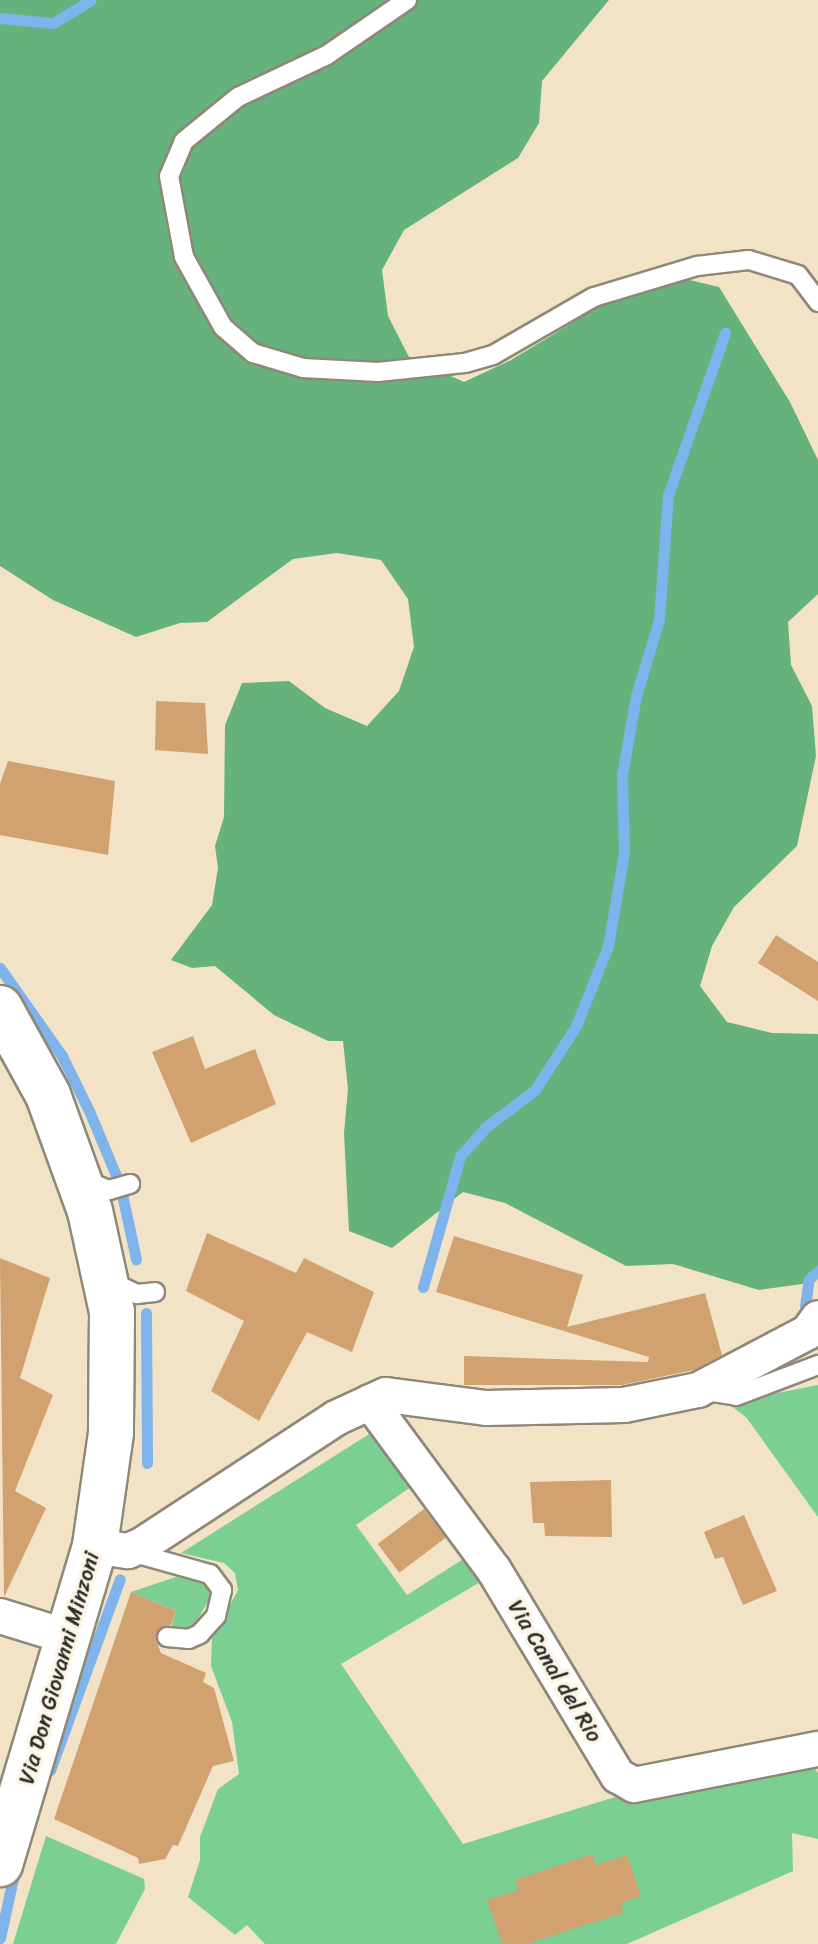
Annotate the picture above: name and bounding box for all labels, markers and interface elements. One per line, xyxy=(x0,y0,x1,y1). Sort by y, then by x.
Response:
street label: Via Don Giovanni Minzoni xyxy=(13,1548,105,1788)
street label: Via Canal del Rio xyxy=(502,1595,608,1747)

